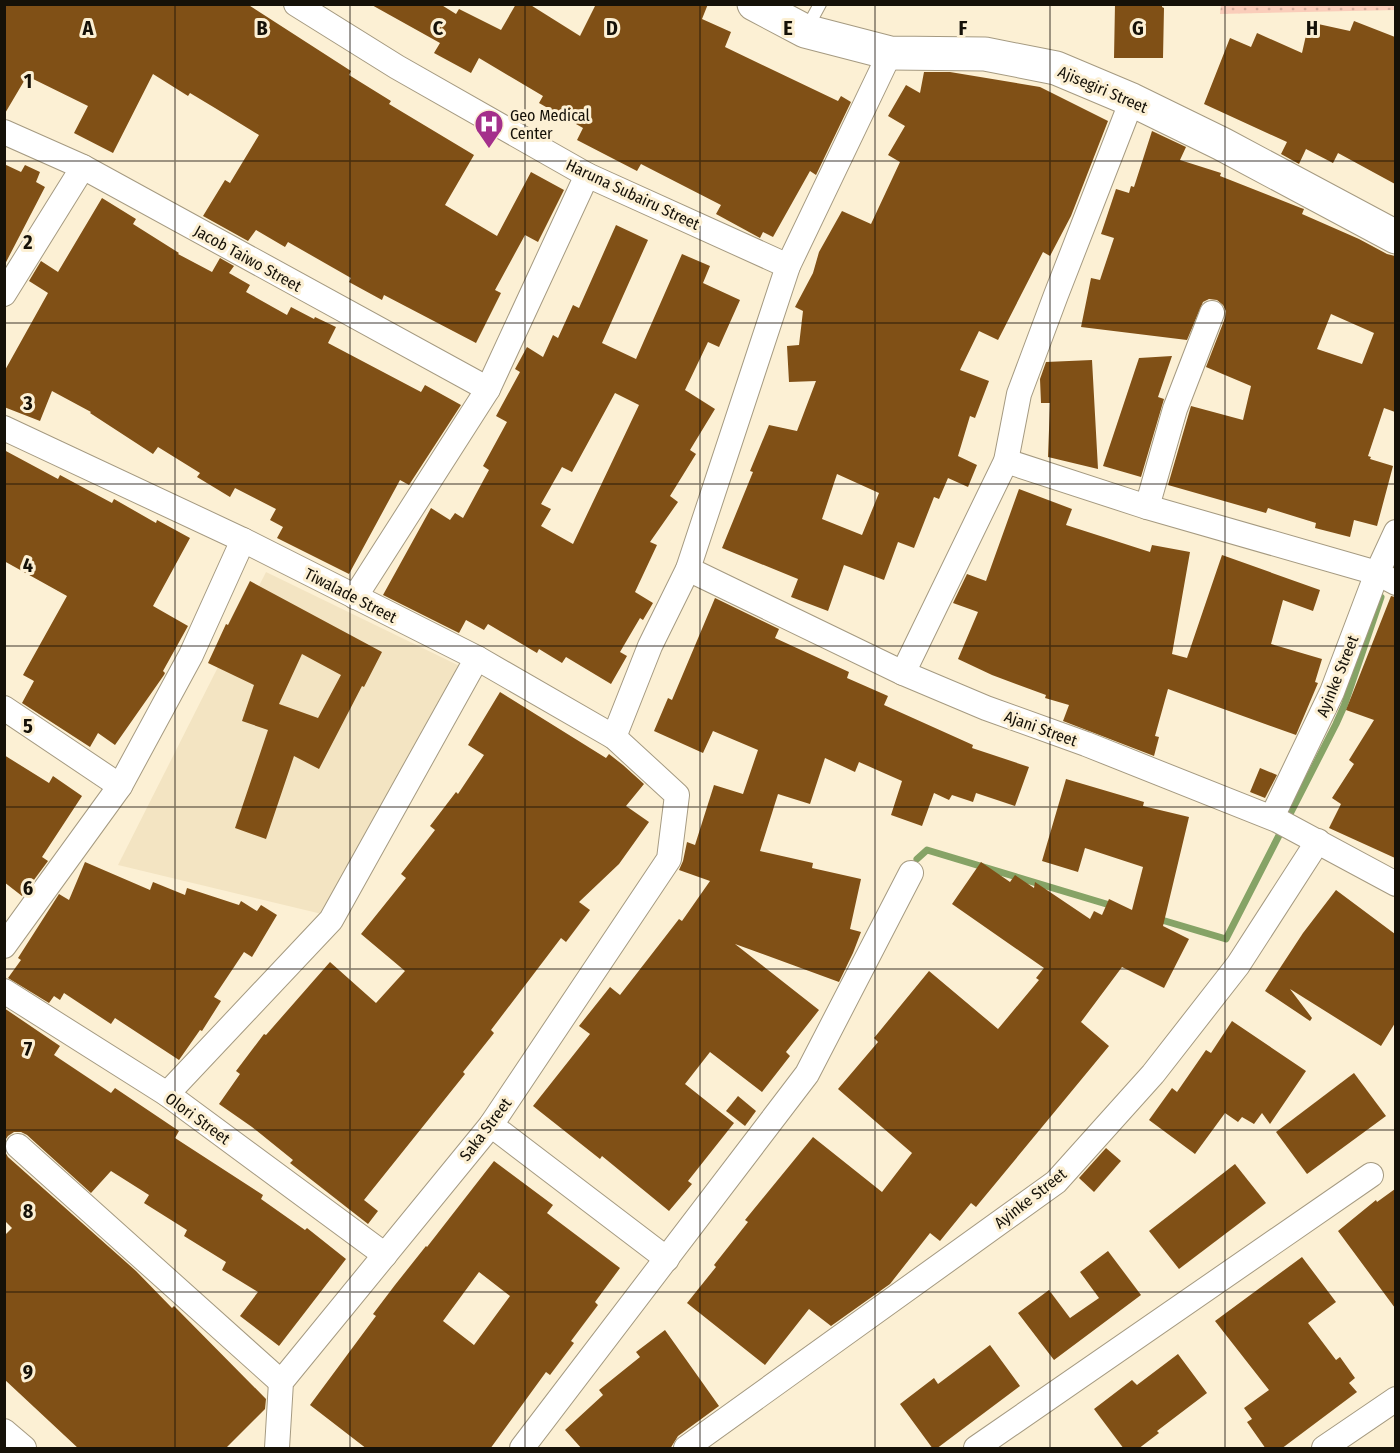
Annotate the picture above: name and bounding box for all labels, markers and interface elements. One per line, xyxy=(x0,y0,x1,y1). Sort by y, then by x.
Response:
text: A xyxy=(82,16,95,40)
text: B xyxy=(256,16,268,40)
text: C xyxy=(433,16,444,40)
text: D xyxy=(606,16,618,40)
text: E xyxy=(783,16,793,40)
text: F xyxy=(959,16,968,40)
text: G xyxy=(1132,16,1144,40)
text: H xyxy=(1306,16,1318,40)
street label: Ajisegiri Street xyxy=(1055,62,1151,117)
text: 1 xyxy=(24,69,32,93)
place label: Geo Medical Center xyxy=(510,106,590,143)
hospital icon: Geo Medical Center xyxy=(473,108,505,150)
street label: Haruna Subairu Street xyxy=(563,155,703,234)
street label: Jacob Taiwo Street xyxy=(191,221,305,296)
text: 2 xyxy=(22,230,33,254)
text: 3 xyxy=(22,391,33,415)
text: 4 xyxy=(23,553,33,577)
street label: Tiwalade Street xyxy=(301,564,401,627)
street label: Ayinke Street xyxy=(1312,632,1363,720)
street label: Ajani Street xyxy=(1002,707,1080,751)
text: 5 xyxy=(23,714,33,738)
text: 6 xyxy=(23,876,33,900)
text: 7 xyxy=(24,1037,33,1061)
street label: Olori Street xyxy=(162,1089,234,1149)
street label: Saka Street xyxy=(456,1093,516,1165)
street label: Ayinke Street xyxy=(990,1164,1071,1232)
text: 8 xyxy=(23,1199,34,1223)
text: 9 xyxy=(23,1360,33,1384)

